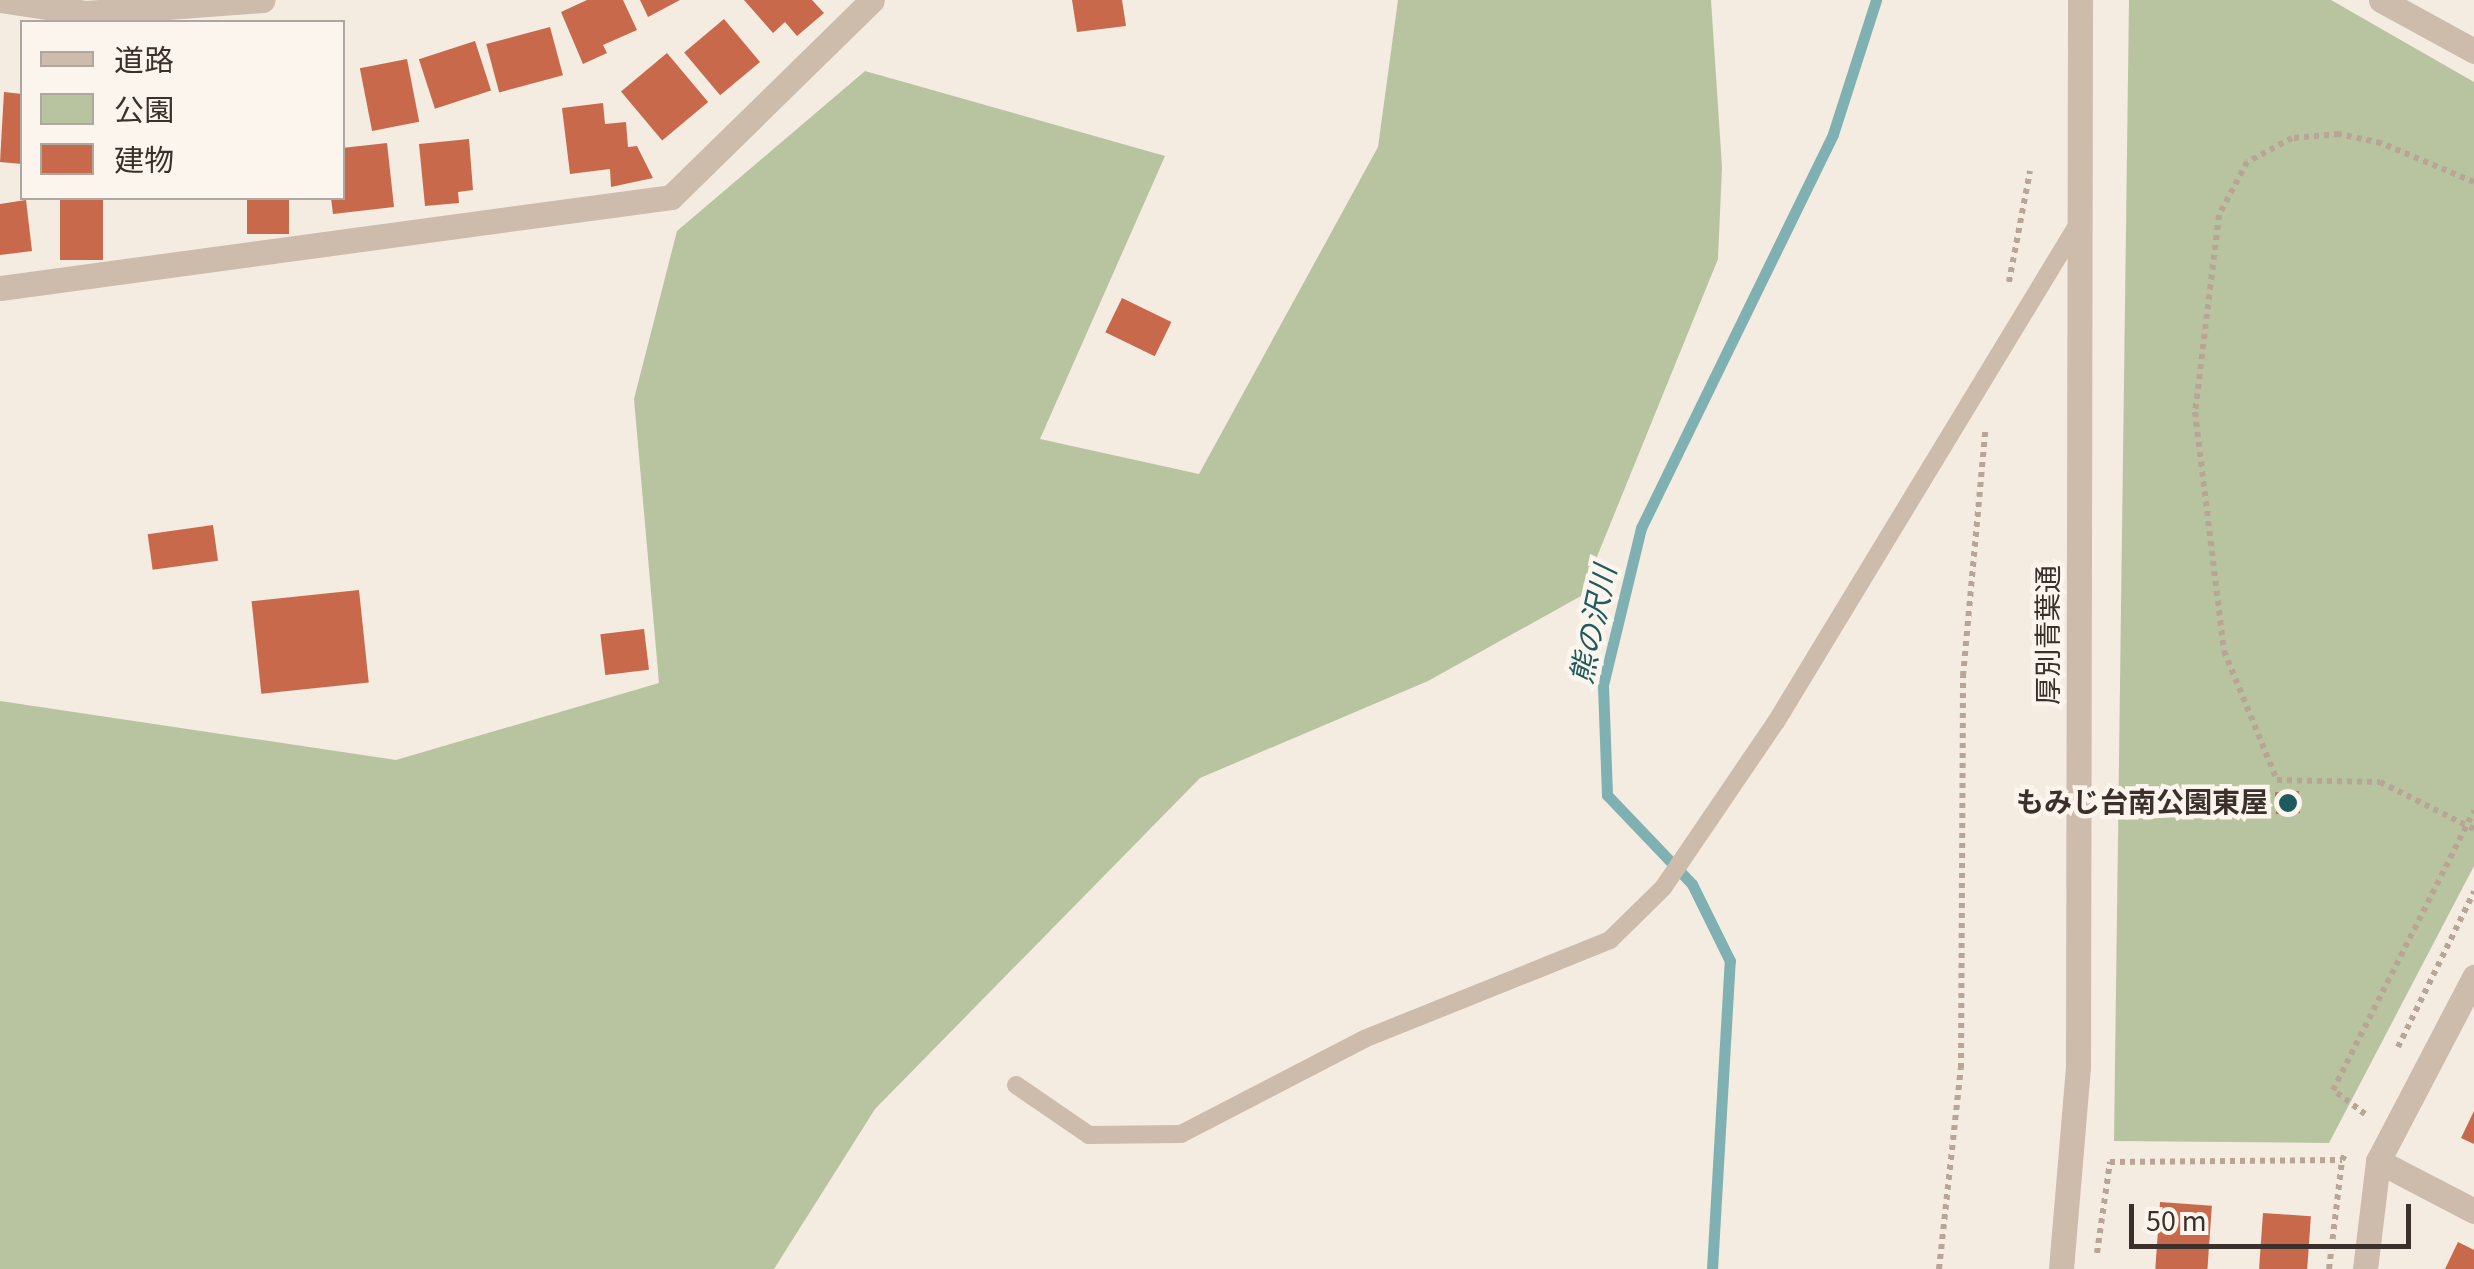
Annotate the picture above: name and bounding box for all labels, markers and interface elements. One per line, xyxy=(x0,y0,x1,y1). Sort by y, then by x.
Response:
legend xyxy=(20,20,345,200)
text: 道路 xyxy=(114,40,174,83)
text: 公園 xyxy=(114,90,174,133)
text: 建物 xyxy=(114,140,174,183)
water label: 熊の沢川 xyxy=(1565,563,1625,687)
street label: 厚別青葉通 xyxy=(2032,565,2066,705)
place label: もみじ台南公園東屋 xyxy=(2016,786,2268,820)
marker: もみじ台南公園東屋 xyxy=(2277,792,2299,814)
scale bar xyxy=(2134,1184,2416,1246)
text: 50 m xyxy=(2146,1200,2207,1243)

